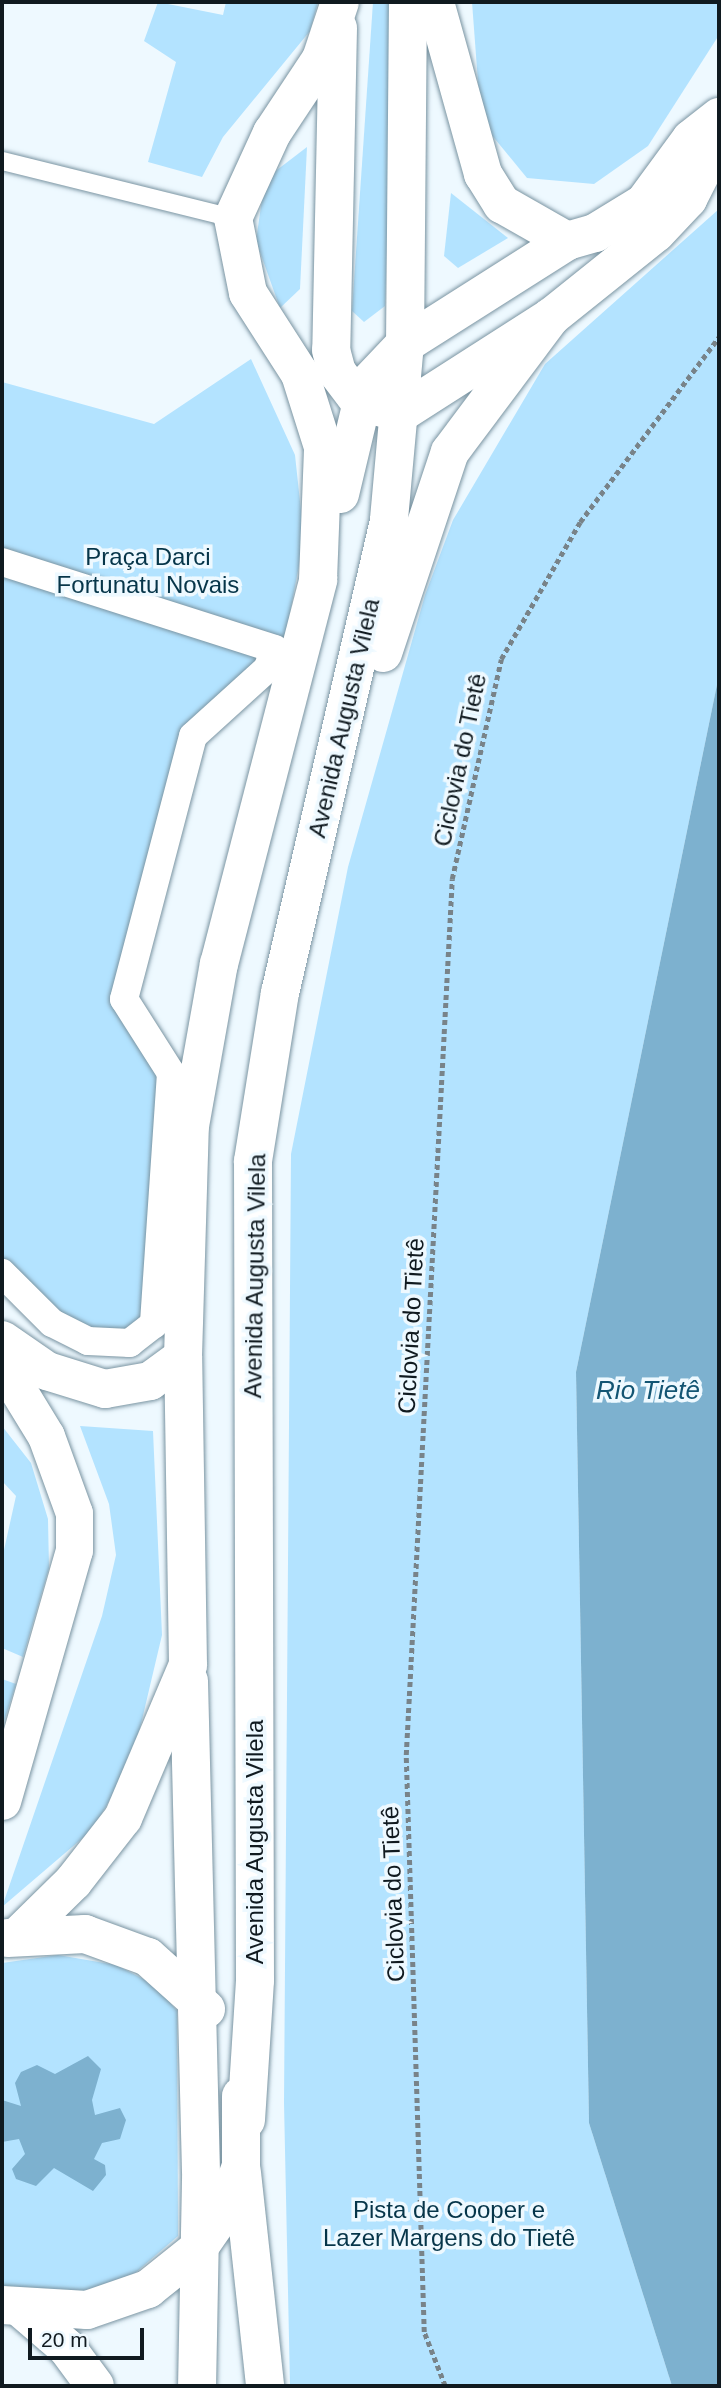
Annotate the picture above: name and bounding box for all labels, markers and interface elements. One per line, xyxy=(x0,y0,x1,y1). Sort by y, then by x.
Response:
park label: Praça Darci Fortunatu Novais xyxy=(57,543,239,599)
street label: Avenida Augusta Vilela xyxy=(302,595,386,841)
street label: Ciclovia do Tietê xyxy=(428,671,492,849)
street label: Avenida Augusta Vilela xyxy=(238,1153,272,1399)
street label: Ciclovia do Tietê xyxy=(392,1237,430,1415)
water label: Rio Tietê xyxy=(596,1375,700,1407)
street label: Avenida Augusta Vilela xyxy=(241,1719,269,1965)
street label: Ciclovia do Tietê xyxy=(376,1805,410,1983)
park label: Pista de Cooper e Lazer Margens do Tietê xyxy=(323,2196,575,2252)
scale bar xyxy=(32,2314,147,2358)
text: 20 m xyxy=(41,2328,88,2351)

